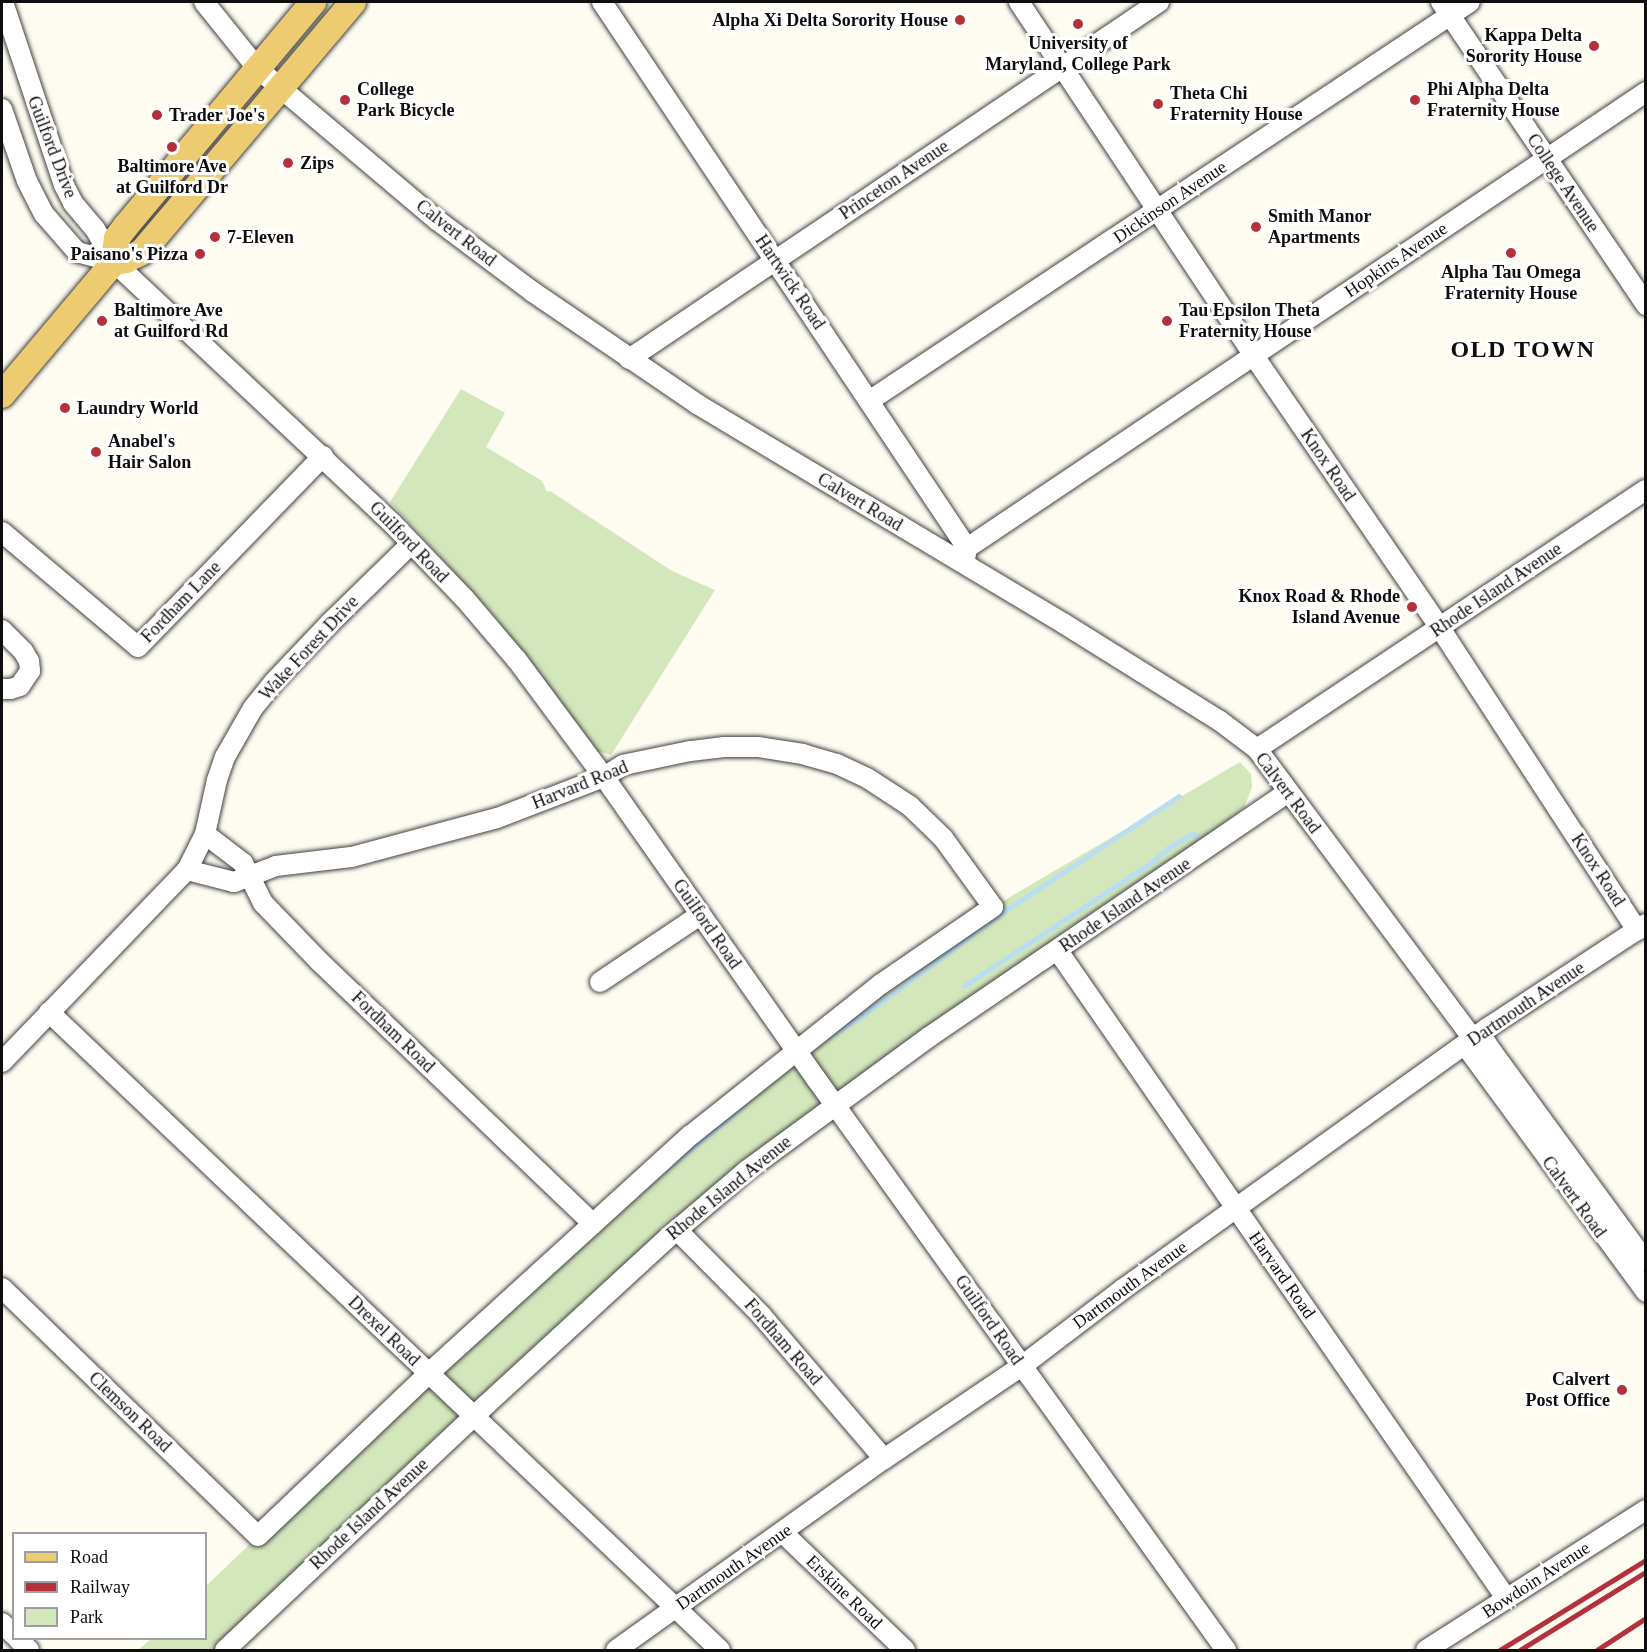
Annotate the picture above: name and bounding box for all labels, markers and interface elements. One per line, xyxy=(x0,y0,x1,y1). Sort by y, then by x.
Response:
place label: Alpha Xi Delta Sorority House xyxy=(712,9,948,31)
marker: Alpha Xi Delta Sorority House xyxy=(953,13,967,27)
marker: University of Maryland, College Park xyxy=(1071,17,1085,31)
place label: Kappa Delta Sorority House xyxy=(1466,25,1582,68)
place label: University of Maryland, College Park xyxy=(985,33,1171,76)
marker: Kappa Delta Sorority House xyxy=(1587,39,1601,53)
place label: College Park Bicycle xyxy=(357,79,454,122)
place label: Phi Alpha Delta Fraternity House xyxy=(1427,79,1559,122)
place label: Theta Chi Fraternity House xyxy=(1170,83,1302,125)
street label: Guilford Drive xyxy=(23,93,81,201)
marker: College Park Bicycle xyxy=(338,93,352,107)
marker: Phi Alpha Delta Fraternity House xyxy=(1408,93,1422,107)
marker: Theta Chi Fraternity House xyxy=(1151,97,1165,111)
place label: Trader Joe's xyxy=(169,104,265,126)
marker: Trader Joe's xyxy=(150,108,164,122)
street label: College Avenue xyxy=(1522,129,1604,237)
street label: Princeton Avenue xyxy=(835,135,953,225)
marker: Baltimore Ave at Guilford Dr xyxy=(165,140,179,154)
place label: Zips xyxy=(300,152,334,174)
place label: Baltimore Ave at Guilford Dr xyxy=(116,156,228,198)
marker: Zips xyxy=(281,156,295,170)
street label: Dickinson Avenue xyxy=(1109,156,1231,248)
street label: Calvert Road xyxy=(412,195,500,271)
place label: Smith Manor Apartments xyxy=(1268,206,1372,248)
street label: Hopkins Avenue xyxy=(1340,217,1452,303)
marker: Smith Manor Apartments xyxy=(1249,220,1263,234)
place label: 7-Eleven xyxy=(227,226,294,248)
marker: 7-Eleven xyxy=(208,230,222,244)
street label: Hartwick Road xyxy=(750,231,830,333)
place label: Paisano's Pizza xyxy=(71,243,188,265)
marker: Alpha Tau Omega Fraternity House xyxy=(1504,246,1518,260)
marker: Paisano's Pizza xyxy=(193,247,207,261)
place label: Alpha Tau Omega Fraternity House xyxy=(1441,262,1581,304)
place label: Baltimore Ave at Guilford Rd xyxy=(114,300,228,342)
place label: Tau Epsilon Theta Fraternity House xyxy=(1179,300,1320,342)
marker: Baltimore Ave at Guilford Rd xyxy=(95,314,109,328)
marker: Tau Epsilon Theta Fraternity House xyxy=(1160,314,1174,328)
district label: OLD TOWN xyxy=(1450,336,1596,364)
place label: Laundry World xyxy=(77,397,199,419)
marker: Laundry World xyxy=(58,401,72,415)
street label: Knox Road xyxy=(1296,425,1360,505)
place label: Anabel's Hair Salon xyxy=(108,431,192,474)
marker: Anabel's Hair Salon xyxy=(89,445,103,459)
street label: Calvert Road xyxy=(814,468,906,536)
street label: Guilford Road xyxy=(365,497,453,587)
street label: Rhode Island Avenue xyxy=(1426,538,1566,642)
street label: Fordham Lane xyxy=(137,557,225,647)
place label: Knox Road & Rhode Island Avenue xyxy=(1238,586,1400,628)
street label: Wake Forest Drive xyxy=(255,591,363,705)
marker: Knox Road & Rhode Island Avenue xyxy=(1405,600,1419,614)
street label: Calvert Road xyxy=(1251,748,1325,838)
street label: Harvard Road xyxy=(529,756,631,814)
street label: Knox Road xyxy=(1566,830,1630,910)
street label: Rhode Island Avenue xyxy=(1055,853,1195,957)
street label: Guilford Road xyxy=(668,875,746,973)
street label: Dartmouth Avenue xyxy=(1463,957,1589,1051)
street label: Fordham Road xyxy=(347,987,439,1077)
street label: Rhode Island Avenue xyxy=(662,1131,796,1245)
street label: Calvert Road xyxy=(1537,1152,1611,1242)
street label: Harvard Road xyxy=(1244,1227,1320,1323)
street label: Dartmouth Avenue xyxy=(1068,1236,1192,1334)
street label: Guilford Road xyxy=(950,1271,1028,1369)
street label: Drexel Road xyxy=(344,1291,424,1371)
street label: Fordham Road xyxy=(740,1294,826,1390)
street label: Clemson Road xyxy=(84,1367,176,1457)
place label: Calvert Post Office xyxy=(1526,1369,1610,1412)
marker: Calvert Post Office xyxy=(1615,1383,1629,1397)
street label: Rhode Island Avenue xyxy=(305,1453,433,1575)
street label: Dartmouth Avenue xyxy=(672,1519,796,1615)
legend xyxy=(12,1532,207,1640)
street label: Bowdoin Avenue xyxy=(1478,1537,1594,1623)
text: Road xyxy=(70,1547,108,1567)
street label: Erskine Road xyxy=(801,1550,887,1634)
text: Railway xyxy=(70,1577,130,1597)
text: Park xyxy=(70,1607,103,1627)

